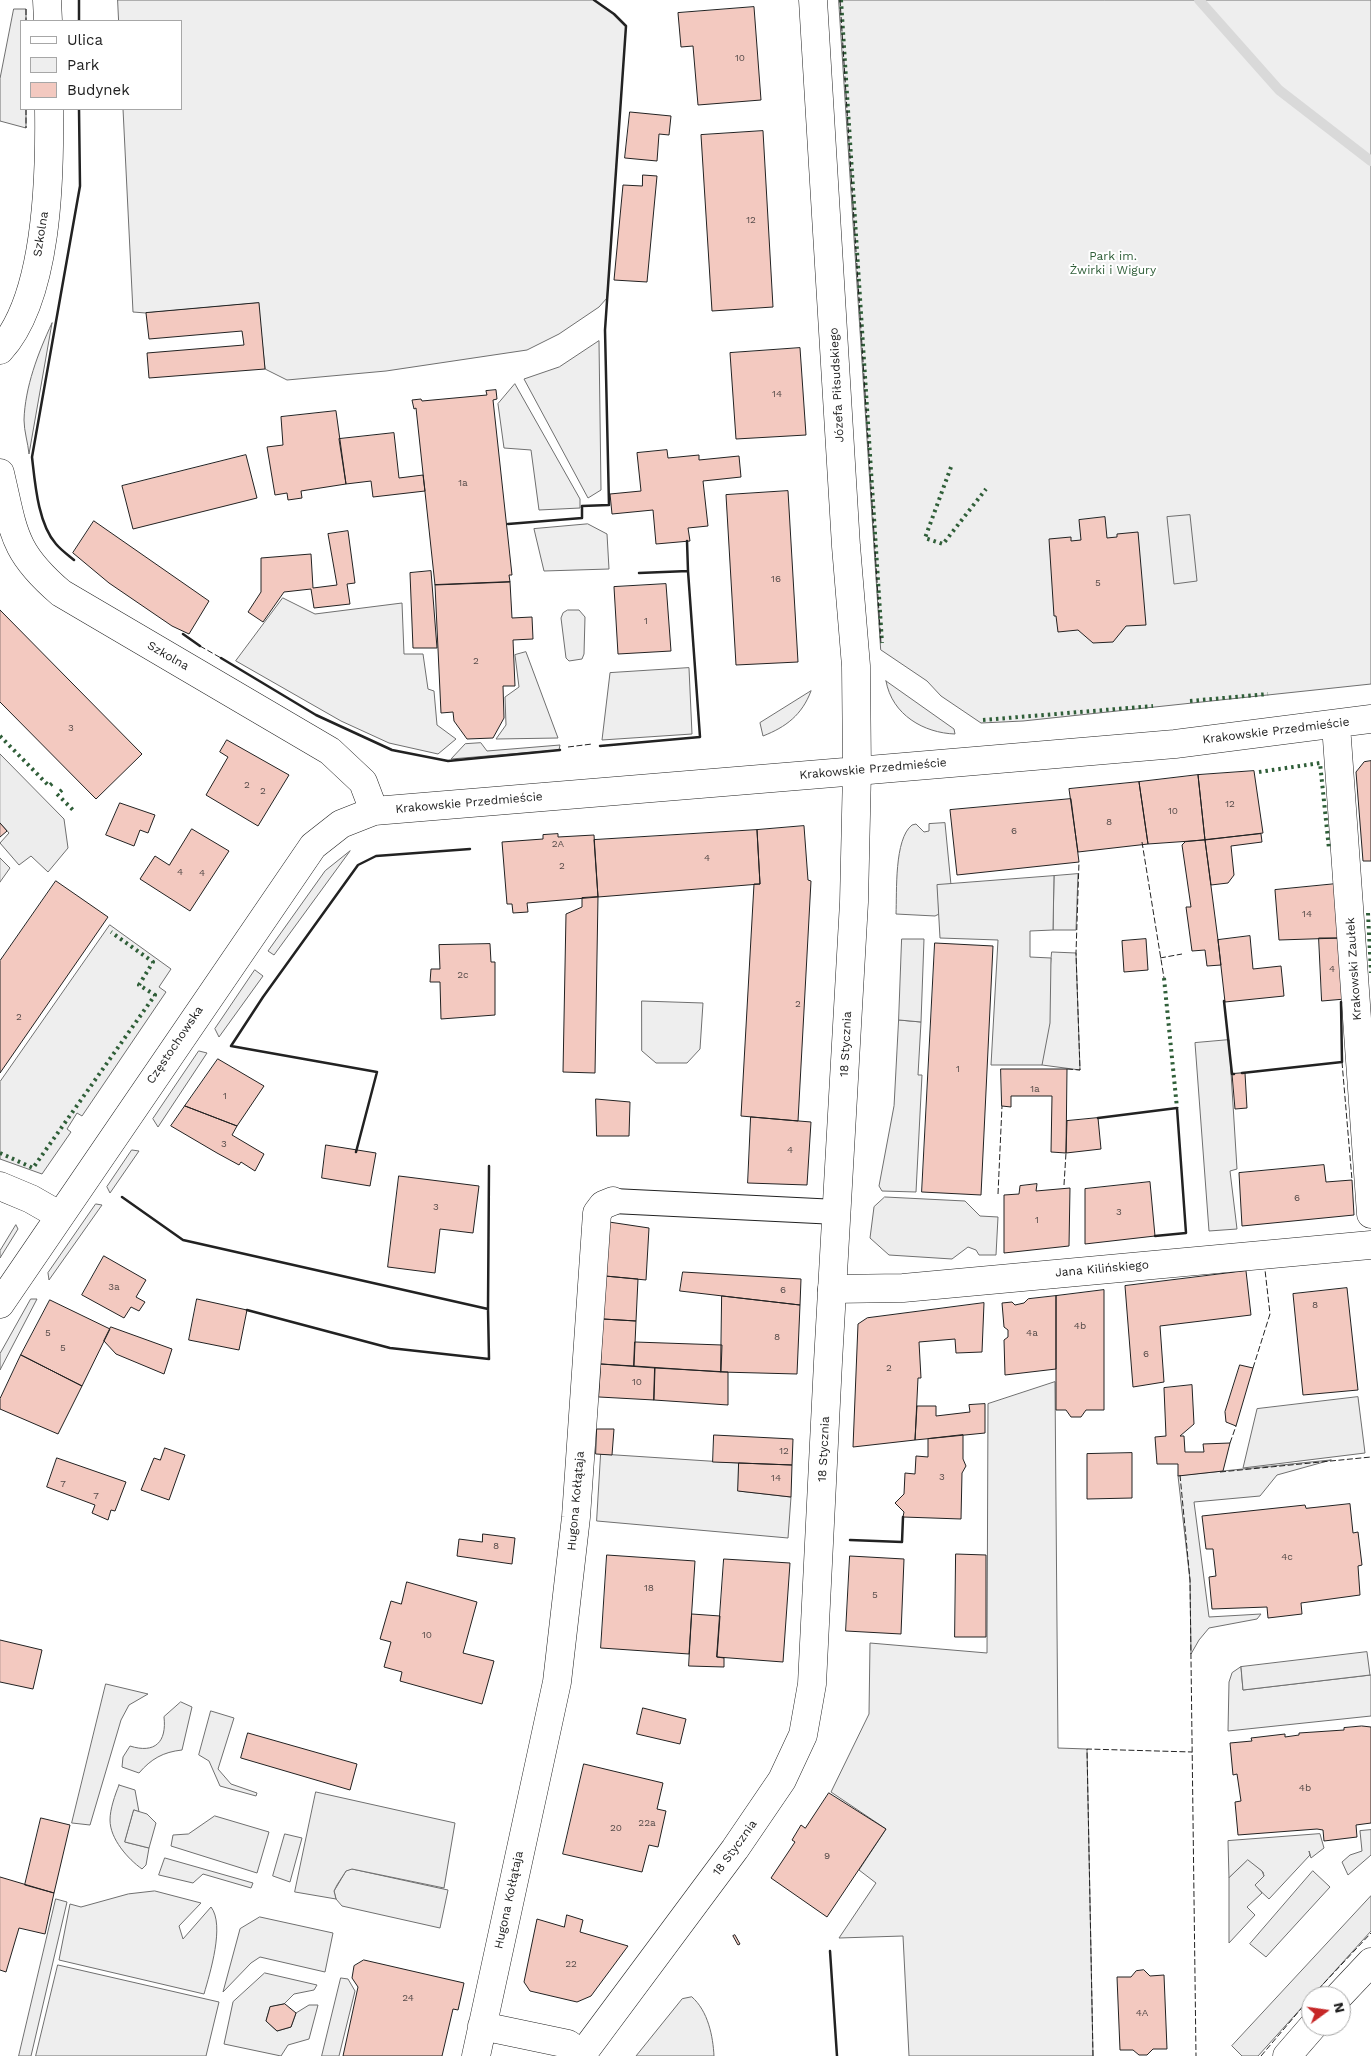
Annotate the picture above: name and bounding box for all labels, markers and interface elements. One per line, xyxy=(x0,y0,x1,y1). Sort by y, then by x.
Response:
legend xyxy=(20,20,182,110)
text: Ulica xyxy=(67,31,103,49)
house number: 10 xyxy=(735,52,745,64)
text: Park xyxy=(67,56,99,74)
text: Budynek xyxy=(67,81,130,99)
street label: Szkolna xyxy=(30,210,52,258)
house number: 12 xyxy=(746,214,756,226)
park label: Park im. Żwirki i Wigury xyxy=(1070,249,1156,277)
street label: Józefa Piłsudskiego xyxy=(827,327,847,443)
house number: 14 xyxy=(772,388,782,400)
house number: 1a xyxy=(458,477,468,489)
house number: 16 xyxy=(771,573,781,585)
house number: 5 xyxy=(1095,577,1101,589)
house number: 1 xyxy=(644,615,648,627)
street label: Szkolna xyxy=(145,638,191,674)
house number: 2 xyxy=(473,655,479,667)
street label: Krakowskie Przedmieście xyxy=(1202,715,1350,747)
house number: 3 xyxy=(68,722,74,734)
street label: Krakowskie Przedmieście xyxy=(799,755,947,783)
house number: 2 xyxy=(244,779,250,791)
house number: 2 xyxy=(260,785,266,797)
street label: Krakowskie Przedmieście xyxy=(395,789,543,817)
house number: 12 xyxy=(1225,798,1235,810)
house number: 10 xyxy=(1168,805,1178,817)
house number: 8 xyxy=(1106,816,1112,828)
house number: 6 xyxy=(1011,825,1017,837)
house number: 2A xyxy=(552,838,564,850)
house number: 4 xyxy=(704,852,710,864)
house number: 2 xyxy=(559,860,565,872)
house number: 4 xyxy=(177,866,183,878)
house number: 4 xyxy=(199,867,205,879)
house number: 14 xyxy=(1302,908,1312,920)
street label: Krakowski Zaułek xyxy=(1343,917,1365,1021)
house number: 4 xyxy=(1329,963,1335,975)
house number: 2c xyxy=(457,969,469,981)
house number: 2 xyxy=(795,998,801,1010)
street label: Częstochowska xyxy=(144,1003,206,1087)
house number: 2 xyxy=(16,1011,22,1023)
street label: 18 Stycznia xyxy=(837,1011,855,1077)
house number: 1 xyxy=(956,1063,960,1075)
house number: 1a xyxy=(1030,1083,1040,1095)
house number: 1 xyxy=(223,1090,227,1102)
house number: 3 xyxy=(221,1138,227,1150)
house number: 4 xyxy=(787,1144,793,1156)
house number: 6 xyxy=(1294,1192,1300,1204)
house number: 3 xyxy=(433,1201,439,1213)
house number: 3 xyxy=(1116,1206,1122,1218)
house number: 1 xyxy=(1035,1214,1039,1226)
street label: Jana Kilińskiego xyxy=(1055,1258,1149,1280)
house number: 3a xyxy=(108,1281,120,1293)
house number: 6 xyxy=(780,1284,786,1296)
house number: 8 xyxy=(1312,1299,1318,1311)
house number: 4b xyxy=(1074,1320,1086,1332)
house number: 5 xyxy=(45,1327,51,1339)
house number: 4a xyxy=(1026,1327,1038,1339)
house number: 8 xyxy=(774,1331,780,1343)
house number: 5 xyxy=(60,1342,66,1354)
house number: 6 xyxy=(1143,1348,1149,1360)
house number: 2 xyxy=(886,1362,892,1374)
house number: 10 xyxy=(632,1376,642,1388)
street label: 18 Stycznia xyxy=(815,1416,833,1482)
house number: 12 xyxy=(779,1445,789,1457)
street label: Hugona Kołłątaja xyxy=(564,1451,588,1551)
house number: 3 xyxy=(939,1471,945,1483)
house number: 14 xyxy=(771,1472,781,1484)
house number: 7 xyxy=(60,1478,66,1490)
house number: 7 xyxy=(93,1490,99,1502)
house number: 8 xyxy=(493,1540,499,1552)
house number: 4c xyxy=(1281,1551,1293,1563)
house number: 18 xyxy=(644,1582,654,1594)
house number: 5 xyxy=(872,1589,878,1601)
house number: 10 xyxy=(422,1629,432,1641)
house number: 4b xyxy=(1299,1782,1311,1794)
house number: 22a xyxy=(638,1817,656,1829)
street label: 18 Stycznia xyxy=(710,1817,760,1879)
house number: 20 xyxy=(610,1822,622,1834)
street label: Hugona Kołłątaja xyxy=(492,1850,526,1950)
house number: 9 xyxy=(824,1850,830,1862)
house number: 22 xyxy=(565,1958,577,1970)
north arrow xyxy=(1301,1986,1351,2036)
house number: 24 xyxy=(402,1992,414,2004)
text: N xyxy=(1331,2001,1349,2015)
house number: 4A xyxy=(1136,2007,1148,2019)

